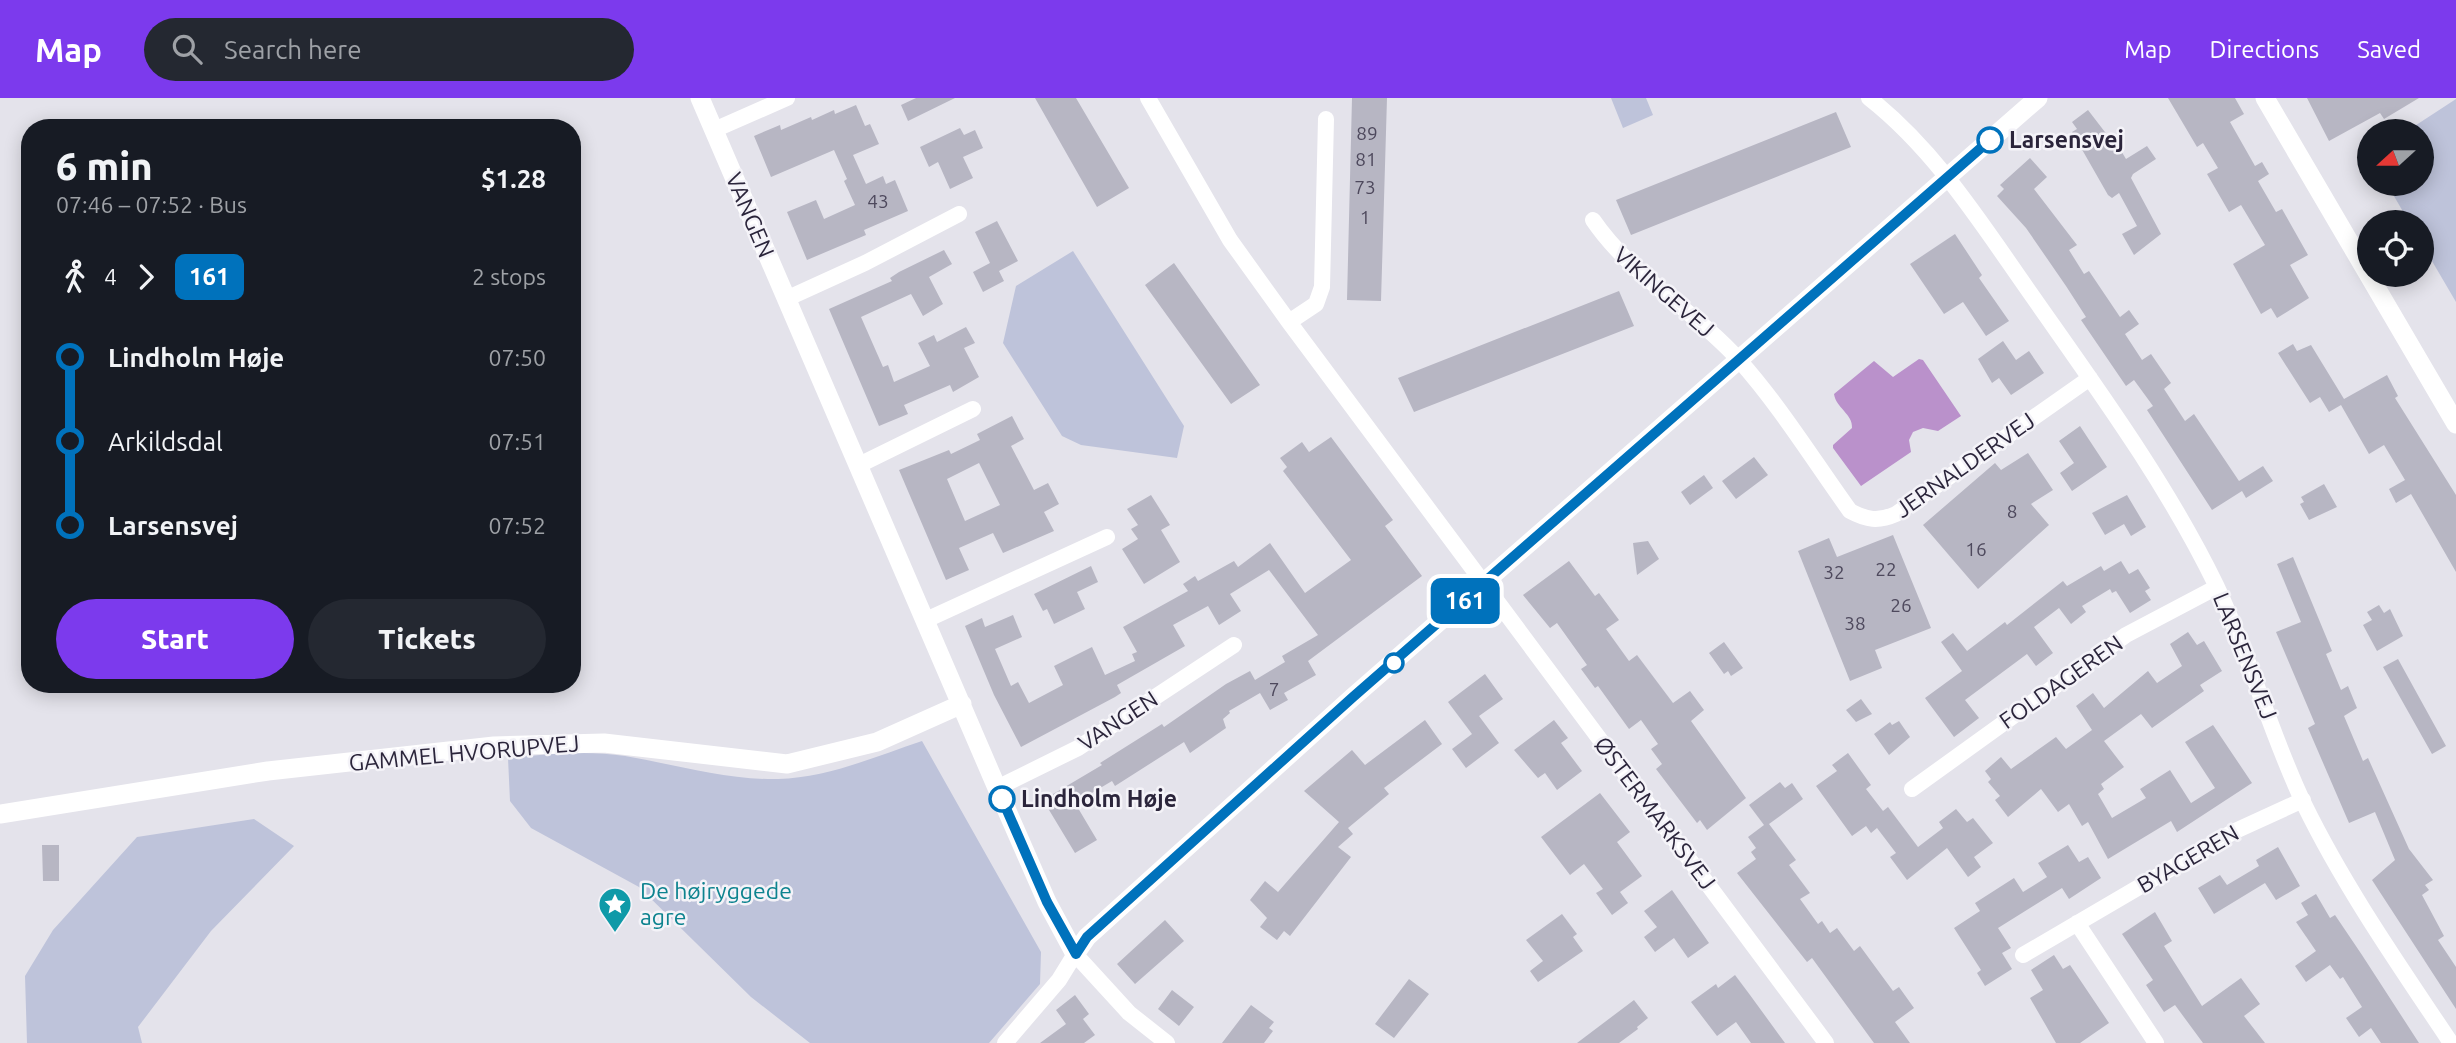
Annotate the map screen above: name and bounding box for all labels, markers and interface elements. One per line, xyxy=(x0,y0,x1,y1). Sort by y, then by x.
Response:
search box xyxy=(144,18,634,81)
icon: search xyxy=(168,30,206,68)
text: Map xyxy=(35,31,102,68)
text: Search here xyxy=(224,35,362,64)
text: Map xyxy=(2124,36,2171,63)
text: Directions xyxy=(2209,36,2319,63)
text: Saved xyxy=(2357,36,2421,63)
north arrow xyxy=(2357,119,2434,196)
map controls xyxy=(2357,119,2434,287)
house number: 89 xyxy=(1356,122,1378,144)
marker: Larsensvej xyxy=(1977,127,2003,153)
place label: Larsensvej xyxy=(2009,127,2124,152)
text: 6 min xyxy=(56,145,153,187)
house number: 81 xyxy=(1355,148,1377,170)
text: $1.28 xyxy=(481,164,546,193)
street label: VANGEN xyxy=(721,169,779,261)
house number: 73 xyxy=(1354,176,1376,198)
house number: 43 xyxy=(867,190,889,212)
text: 07:46 – 07:52 · Bus xyxy=(56,192,247,217)
house number: 1 xyxy=(1360,206,1370,228)
button: locate xyxy=(2357,210,2434,287)
street label: VIKINGEVEJ xyxy=(1609,241,1719,342)
icon: walk xyxy=(56,258,94,296)
icon: forward xyxy=(127,258,165,296)
text: 161 xyxy=(189,263,230,290)
text: 4 xyxy=(104,264,117,289)
text: 2 stops xyxy=(472,264,546,289)
text: Lindholm Høje xyxy=(108,343,284,372)
text: 07:50 xyxy=(488,345,546,370)
street label: JERNALDERVEJ xyxy=(1890,407,2039,522)
text: Arkildsdal xyxy=(108,427,223,456)
text: 07:51 xyxy=(488,429,546,454)
house number: 8 xyxy=(2007,500,2017,522)
text: Larsensvej xyxy=(108,511,238,540)
text: 07:52 xyxy=(488,513,546,538)
house number: 16 xyxy=(1965,538,1987,560)
house number: 22 xyxy=(1875,558,1897,580)
house number: 32 xyxy=(1823,561,1845,583)
line badge: 161 xyxy=(1425,578,1505,624)
text: 161 xyxy=(1445,587,1485,614)
street label: LARSENSVEJ xyxy=(2209,589,2282,723)
house number: 26 xyxy=(1890,594,1912,616)
button: Start xyxy=(56,599,294,679)
button: Tickets xyxy=(308,599,546,679)
house number: 38 xyxy=(1844,612,1866,634)
street label: FOLDAGEREN xyxy=(1994,630,2127,733)
unlabelled marker xyxy=(1384,653,1404,673)
house number: 7 xyxy=(1269,678,1279,700)
street label: VANGEN xyxy=(1073,686,1162,755)
street label: GAMMEL HVORUPVEJ xyxy=(348,730,580,775)
street label: ØSTERMARKSVEJ xyxy=(1590,732,1721,894)
marker: Lindholm Høje xyxy=(989,786,1015,812)
place label: Lindholm Høje xyxy=(1021,786,1177,811)
street label: BYAGEREN xyxy=(2133,820,2243,898)
place label: De højryggede agre xyxy=(640,878,792,929)
place icon: De højryggede agre xyxy=(596,885,634,934)

